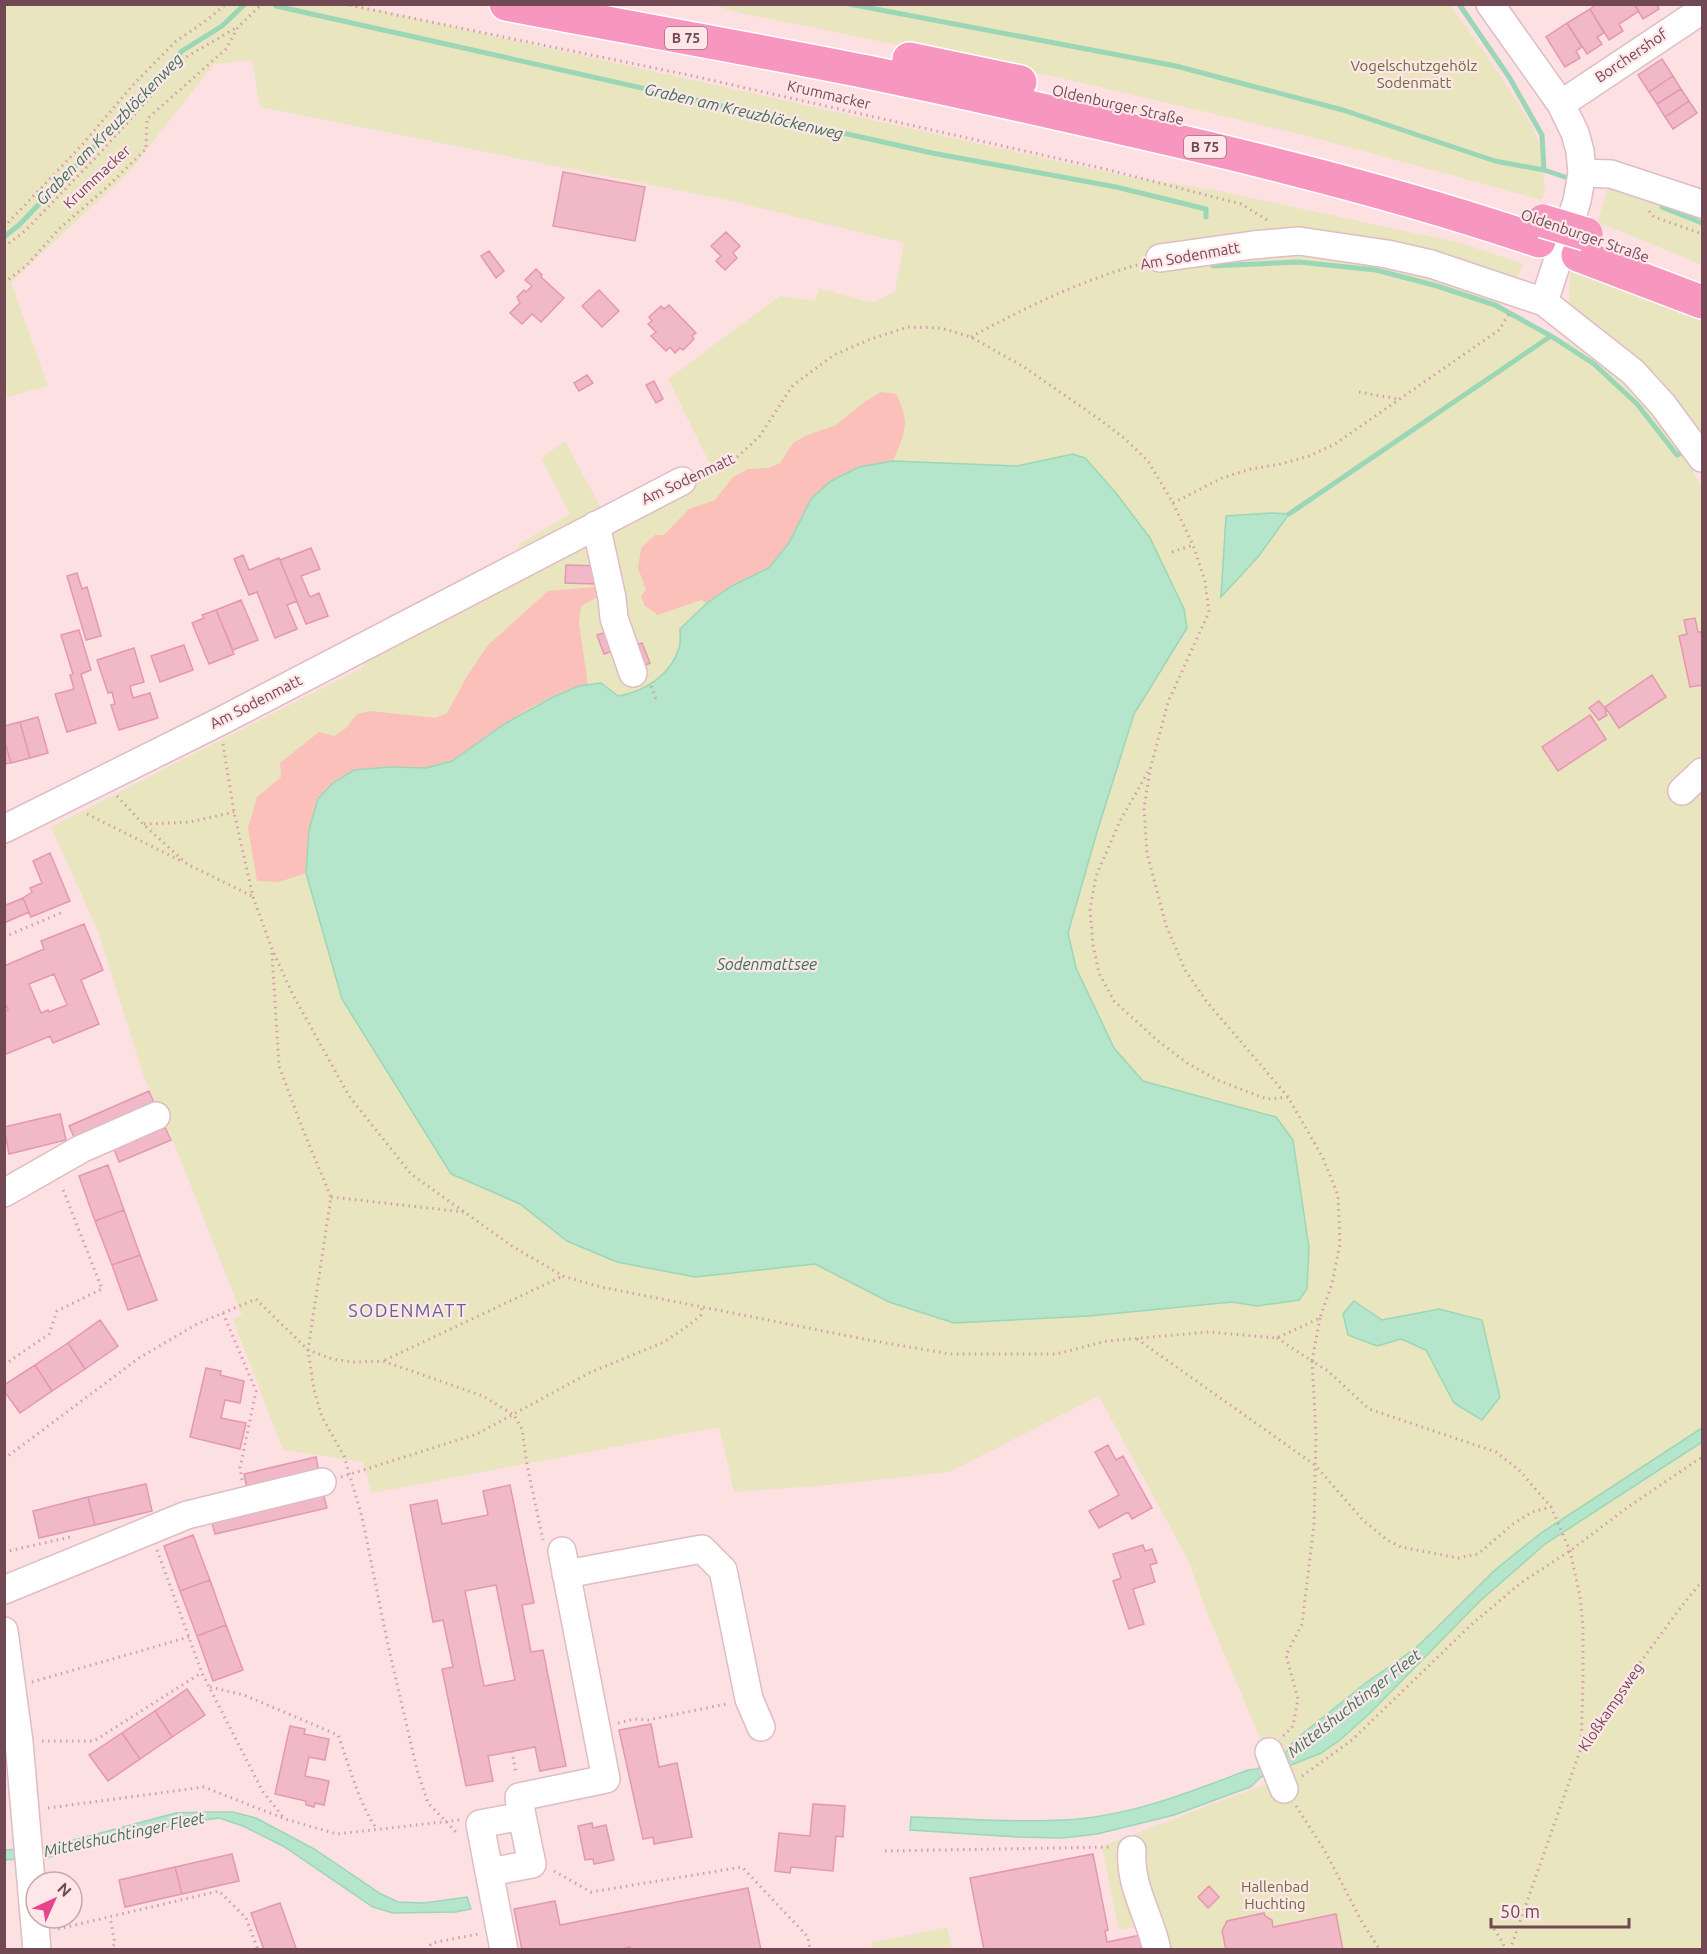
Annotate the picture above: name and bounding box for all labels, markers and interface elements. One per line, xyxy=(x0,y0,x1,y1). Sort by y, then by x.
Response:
street label: Borchershof xyxy=(1592,25,1670,86)
road number: B 75 xyxy=(665,27,707,49)
water label: Graben am Kreuzblöckenweg xyxy=(32,49,186,208)
park label: Vogelschutzgehölz Sodenmatt xyxy=(1351,57,1478,91)
street label: Krummacker xyxy=(786,77,873,112)
water label: Graben am Kreuzblöckenweg xyxy=(643,79,845,143)
street label: Oldenburger Straße xyxy=(1051,81,1186,128)
road number: B 75 xyxy=(1184,136,1226,158)
street label: Krummacker xyxy=(60,141,134,212)
street label: Oldenburger Straße xyxy=(1519,206,1652,265)
street label: Am Sodenmatt xyxy=(1139,238,1241,273)
street label: Am Sodenmatt xyxy=(638,449,737,508)
street label: Am Sodenmatt xyxy=(207,671,305,732)
water label: Sodenmattsee xyxy=(716,955,817,973)
district label: SODENMATT xyxy=(348,1300,468,1320)
water label: Mittelshuchtinger Fleet xyxy=(1284,1645,1425,1761)
street label: Kloßkampsweg xyxy=(1575,1659,1646,1754)
water label: Mittelshuchtinger Fleet xyxy=(42,1808,207,1860)
north arrow xyxy=(24,1870,84,1930)
park label: Hallenbad Huchting xyxy=(1241,1878,1309,1912)
text: N xyxy=(54,1879,75,1900)
scale bar xyxy=(1491,1891,1629,1929)
text: 50 m xyxy=(1500,1901,1540,1921)

